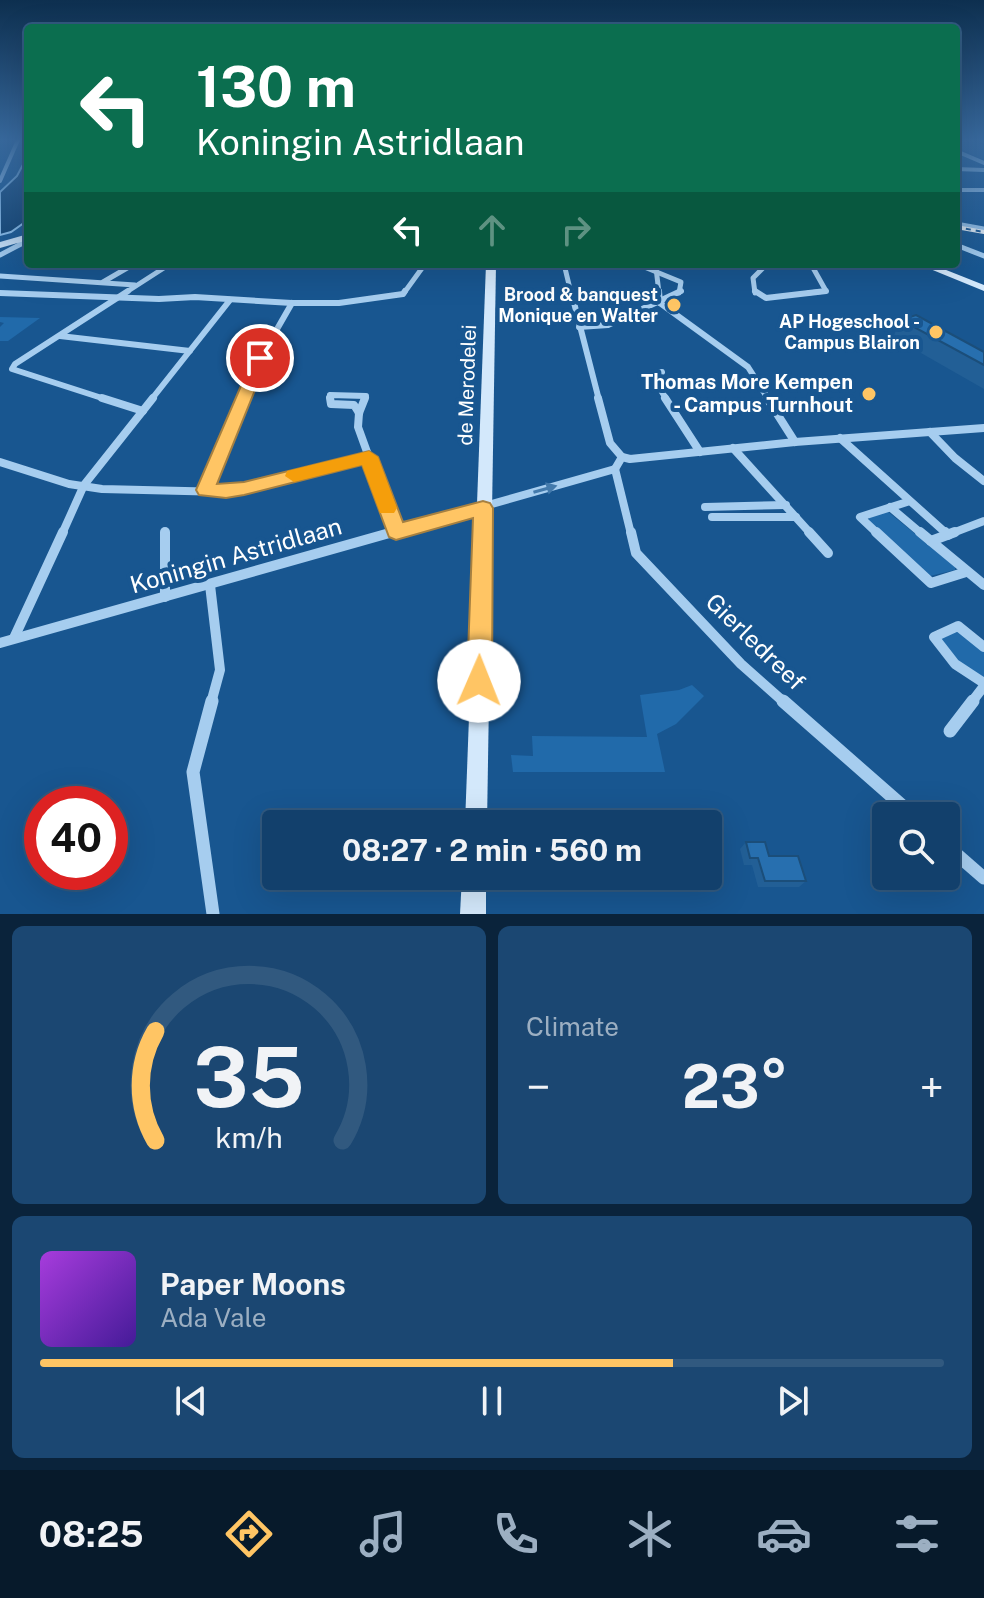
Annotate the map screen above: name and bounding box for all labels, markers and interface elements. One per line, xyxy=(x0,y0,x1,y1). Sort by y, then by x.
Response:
text: 130 m xyxy=(196,54,356,120)
icon: left xyxy=(64,56,168,160)
text: Koningin Astridlaan xyxy=(196,121,524,163)
icon: left xyxy=(386,208,430,252)
icon: ahead xyxy=(470,208,514,252)
icon: right xyxy=(554,208,598,252)
place label: Brood & banquest Monique en Walter xyxy=(498,284,659,326)
marker: Brood & banquest Monique en Walter xyxy=(665,296,683,314)
place label: AP Hogeschool - Campus Blairon xyxy=(779,311,920,353)
marker: AP Hogeschool - Campus Blairon xyxy=(927,323,945,341)
pin xyxy=(226,324,294,392)
street label: de Merodelei xyxy=(453,324,481,446)
icon: arrive xyxy=(238,336,282,380)
place label: Thomas More Kempen - Campus Turnhout xyxy=(641,370,853,417)
marker: Thomas More Kempen - Campus Turnhout xyxy=(860,385,878,403)
one-way arrow xyxy=(532,483,557,495)
street label: Koningin Astridlaan xyxy=(127,511,345,599)
street label: Gierledreef xyxy=(700,587,811,695)
position arrow xyxy=(437,639,521,723)
speed limit sign: 40 xyxy=(24,786,128,890)
map controls xyxy=(872,802,960,890)
button: search xyxy=(872,802,960,890)
text: 08:27 · 2 min · 560 m xyxy=(342,832,642,868)
text: Climate xyxy=(526,1011,619,1042)
text: 35 xyxy=(193,1028,305,1126)
text: 23° xyxy=(682,1051,788,1122)
text: − xyxy=(526,1061,550,1113)
text: + xyxy=(920,1061,944,1113)
text: km/h xyxy=(215,1121,283,1154)
text: Paper Moons xyxy=(160,1266,346,1302)
text: Ada Vale xyxy=(160,1302,266,1333)
icon: previous xyxy=(169,1379,213,1423)
icon: pause xyxy=(470,1379,514,1423)
icon: next xyxy=(771,1379,815,1423)
icon: directions xyxy=(221,1506,277,1562)
icon: music xyxy=(355,1506,411,1562)
icon: phone xyxy=(488,1506,544,1562)
icon: climate xyxy=(622,1506,678,1562)
icon: car xyxy=(756,1506,812,1562)
icon: filters xyxy=(889,1506,945,1562)
text: 08:25 xyxy=(39,1513,144,1555)

